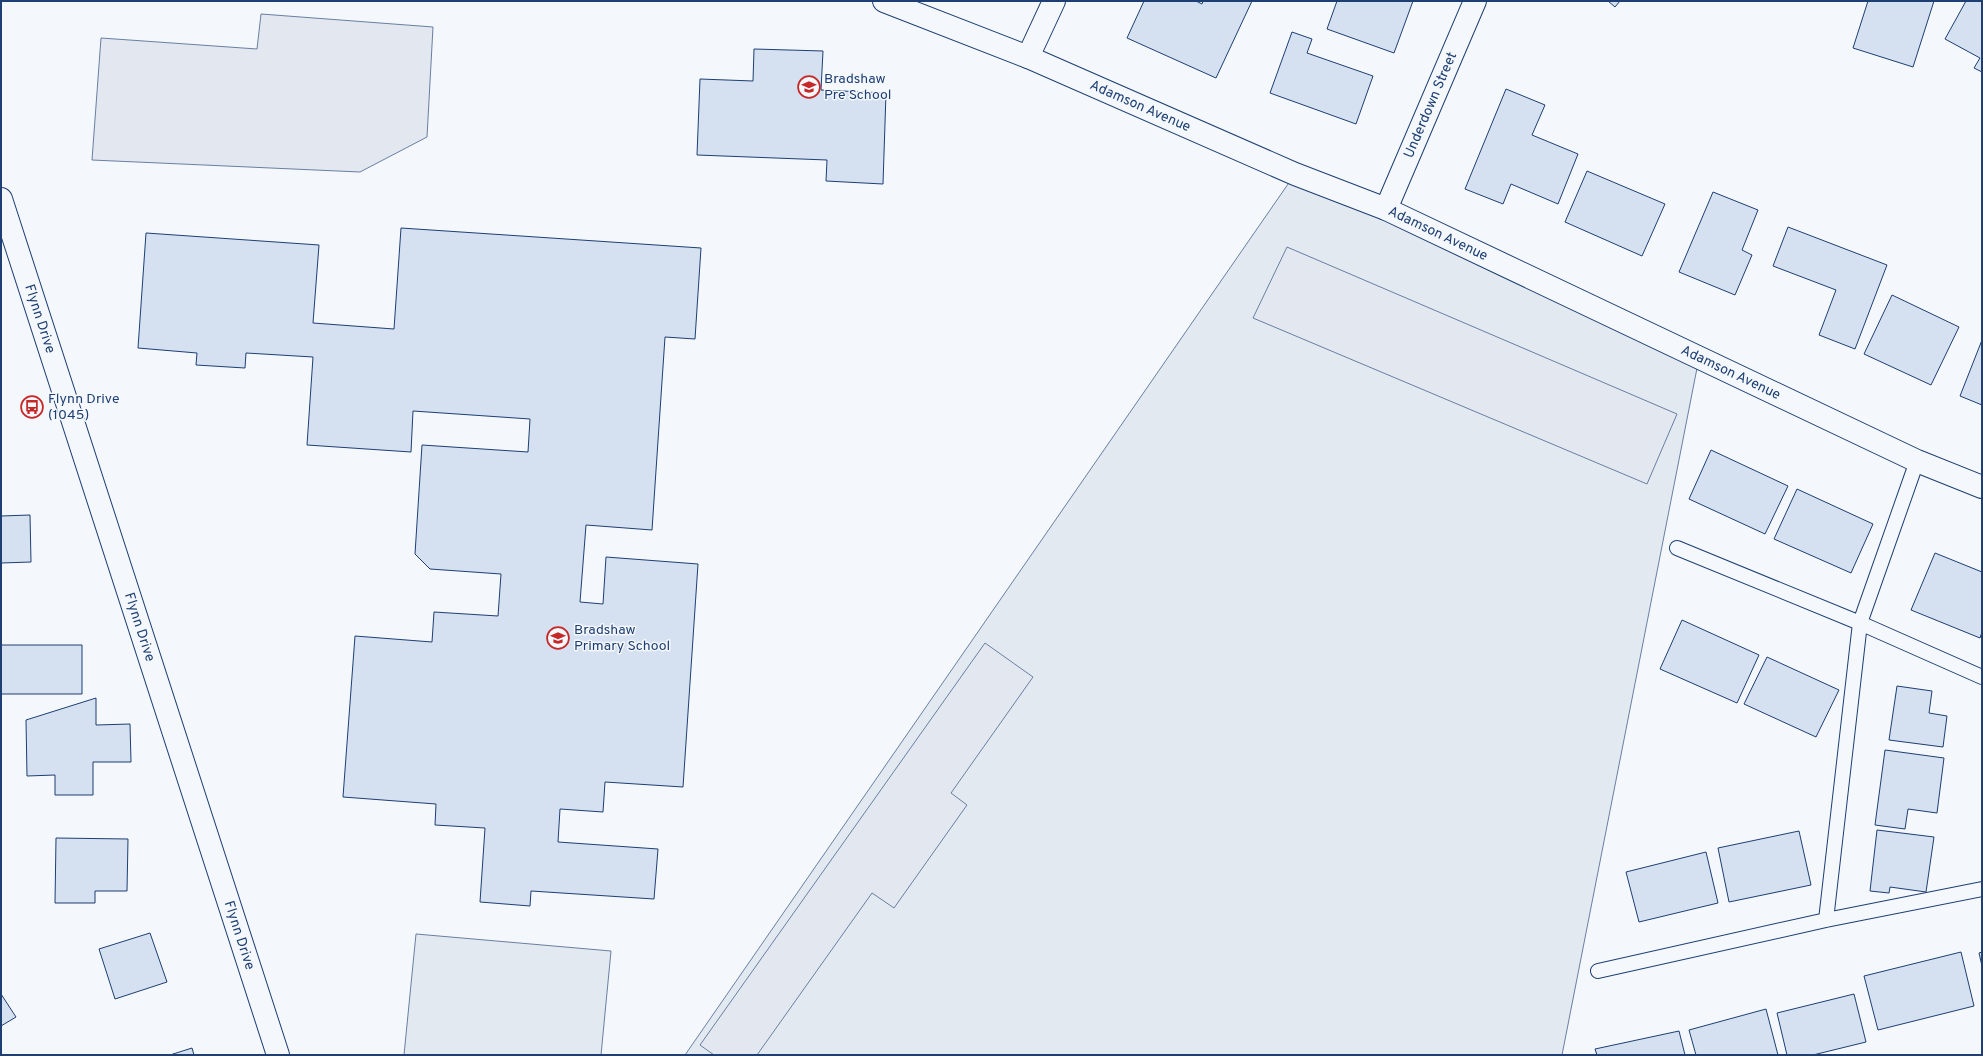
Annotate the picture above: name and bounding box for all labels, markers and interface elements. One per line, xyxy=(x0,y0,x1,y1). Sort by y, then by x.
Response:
street label: Underdown Street xyxy=(1400,49,1461,161)
place label: Bradshaw Pre School xyxy=(824,71,891,104)
school or university icon: Bradshaw Pre School xyxy=(796,74,822,100)
street label: Adamson Avenue xyxy=(1087,77,1193,136)
street label: Adamson Avenue xyxy=(1385,203,1491,265)
street label: Flynn Drive xyxy=(21,282,59,356)
street label: Adamson Avenue xyxy=(1678,342,1783,403)
place label: Flynn Drive (1045) xyxy=(48,391,119,424)
bus stop icon: Flynn Drive (1045) xyxy=(19,394,45,420)
street label: Flynn Drive xyxy=(120,590,159,664)
place label: Bradshaw Primary School xyxy=(574,622,670,655)
school or university icon: Bradshaw Primary School xyxy=(545,625,571,651)
street label: Flynn Drive xyxy=(220,899,258,972)

